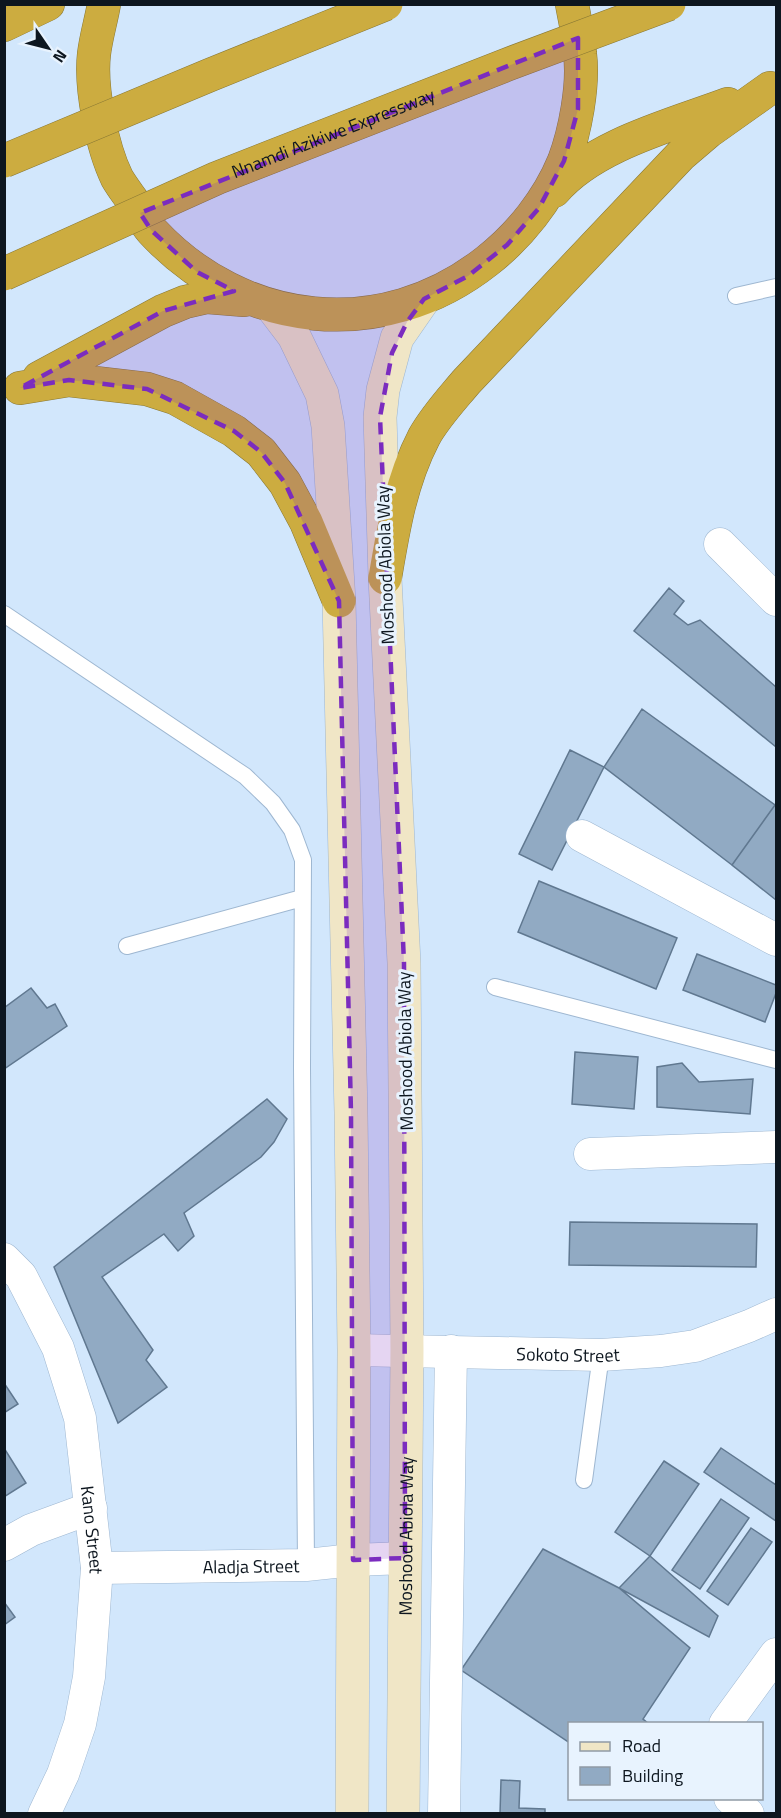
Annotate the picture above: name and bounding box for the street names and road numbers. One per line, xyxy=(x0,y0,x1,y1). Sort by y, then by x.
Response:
street label: Nnamdi Azikiwe Expressway xyxy=(227,81,439,185)
street label: Moshood Abiola Way xyxy=(369,485,401,645)
street label: Moshood Abiola Way xyxy=(390,971,420,1131)
street label: Sokoto Street xyxy=(516,1340,621,1369)
street label: Moshood Abiola Way xyxy=(391,1456,420,1616)
street label: Kano Street xyxy=(74,1484,110,1576)
street label: Aladja Street xyxy=(202,1552,300,1580)

